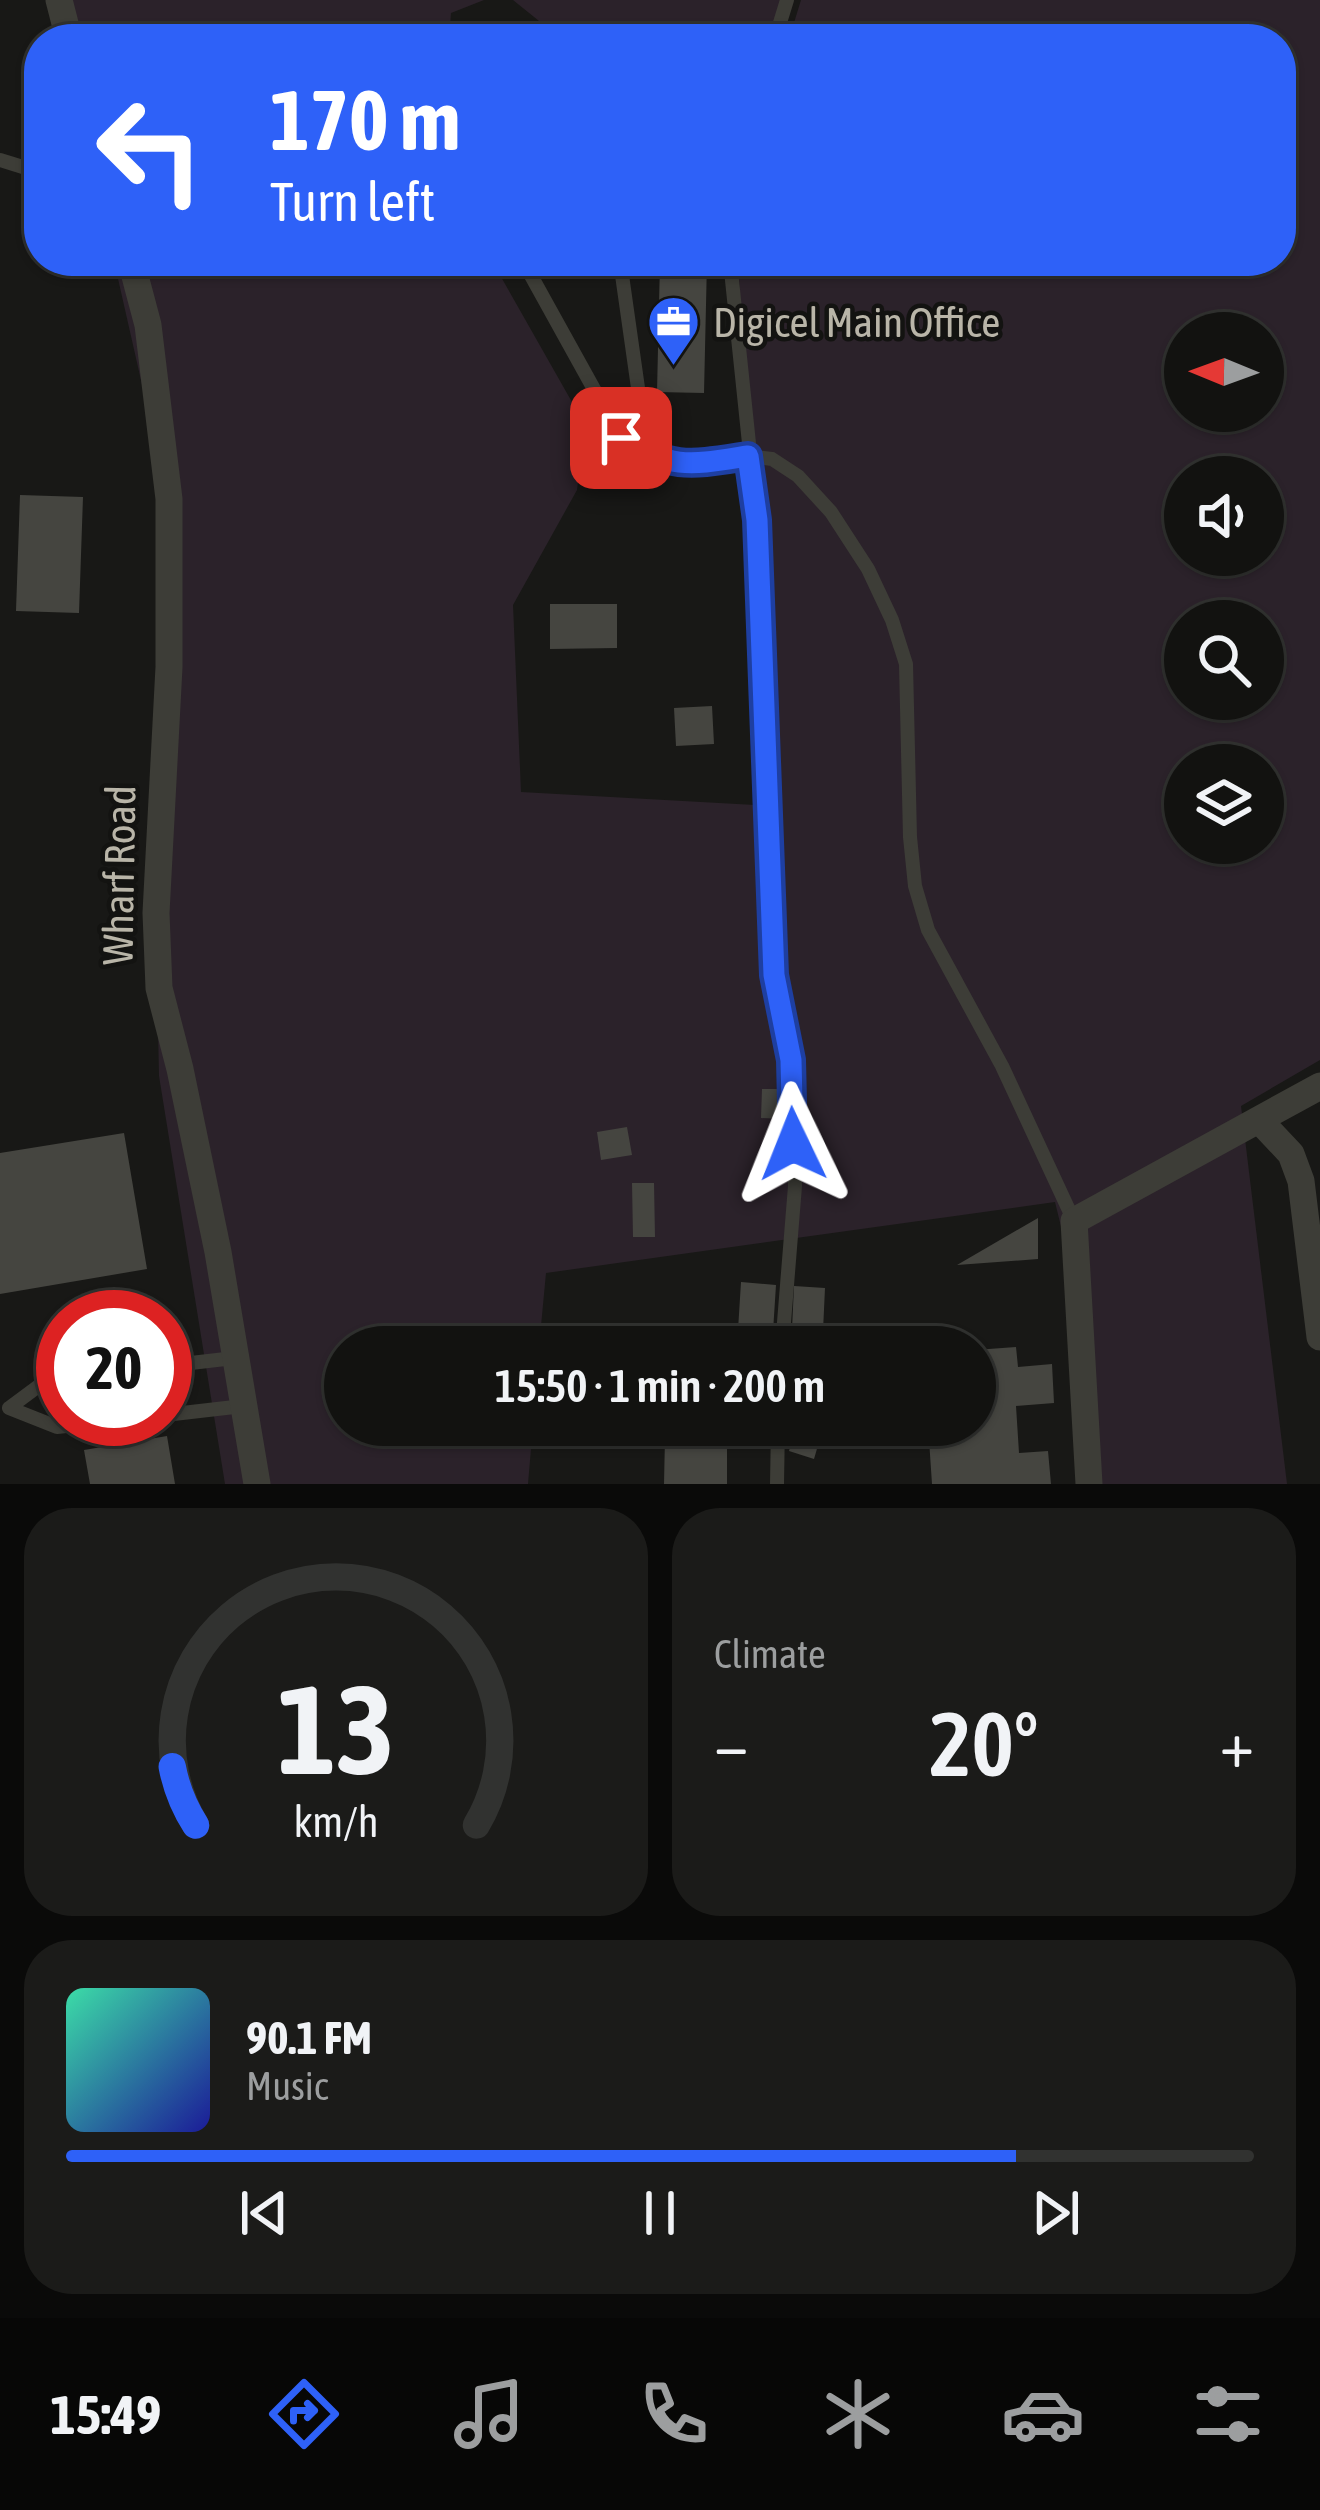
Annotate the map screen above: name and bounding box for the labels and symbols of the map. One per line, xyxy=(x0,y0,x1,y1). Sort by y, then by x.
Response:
office icon: Digicel Main Office xyxy=(646,294,702,368)
place label: Digicel Main Office xyxy=(713,298,1000,346)
north arrow xyxy=(1164,312,1284,432)
pin xyxy=(570,387,672,489)
street label: Wharf Road xyxy=(93,785,145,965)
position arrow xyxy=(730,1081,856,1207)
speed limit sign: 20 xyxy=(36,1290,192,1446)

